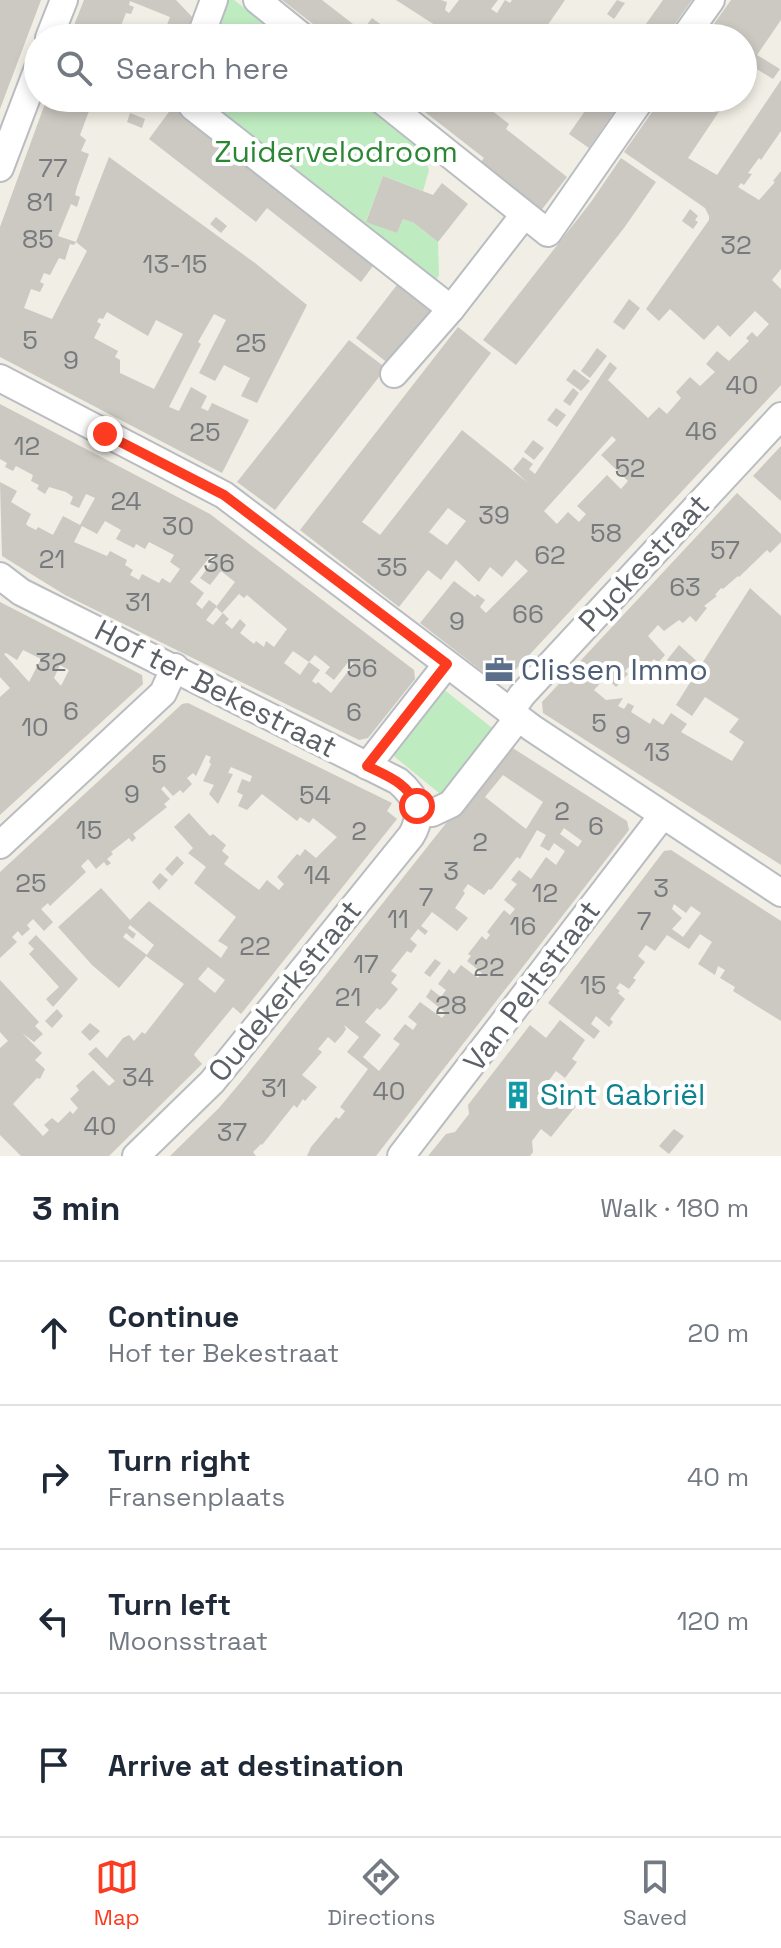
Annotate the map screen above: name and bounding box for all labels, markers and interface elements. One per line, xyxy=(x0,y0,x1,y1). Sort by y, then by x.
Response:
search box xyxy=(24,24,757,112)
icon: search xyxy=(52,46,96,90)
text: Search here xyxy=(116,49,289,88)
park label: Zuidervelodroom xyxy=(214,132,458,171)
house number: 77 xyxy=(38,151,68,185)
house number: 81 xyxy=(26,185,54,219)
house number: 85 xyxy=(22,222,54,256)
house number: 32 xyxy=(720,228,752,262)
house number: 13-15 xyxy=(143,247,207,281)
house number: 5 xyxy=(22,323,38,357)
house number: 25 xyxy=(235,326,267,360)
house number: 9 xyxy=(63,343,79,377)
house number: 40 xyxy=(726,368,758,402)
house number: 46 xyxy=(685,414,717,448)
house number: 25 xyxy=(189,415,221,449)
route end xyxy=(87,416,123,452)
house number: 12 xyxy=(14,429,40,463)
house number: 52 xyxy=(614,451,646,485)
house number: 24 xyxy=(110,484,142,518)
street label: Pyckestraat xyxy=(570,485,718,640)
house number: 39 xyxy=(478,498,510,532)
house number: 30 xyxy=(162,509,194,543)
house number: 58 xyxy=(590,516,622,550)
house number: 57 xyxy=(710,533,740,567)
house number: 62 xyxy=(534,538,566,572)
house number: 21 xyxy=(39,542,65,576)
house number: 36 xyxy=(203,546,235,580)
house number: 35 xyxy=(376,550,408,584)
house number: 63 xyxy=(669,570,701,604)
house number: 31 xyxy=(125,585,151,619)
house number: 66 xyxy=(512,597,544,631)
house number: 9 xyxy=(449,604,465,638)
street label: Hof ter Bekestraat xyxy=(89,611,344,766)
house number: 32 xyxy=(35,645,67,679)
place label: Clissen Immo xyxy=(521,650,708,689)
house number: 56 xyxy=(346,651,378,685)
office icon: Clissen Immo xyxy=(484,655,514,685)
house number: 6 xyxy=(63,694,79,728)
house number: 6 xyxy=(346,695,362,729)
house number: 5 xyxy=(591,706,607,740)
house number: 10 xyxy=(21,710,49,744)
house number: 9 xyxy=(615,718,631,752)
house number: 13 xyxy=(644,735,670,769)
house number: 5 xyxy=(151,747,167,781)
house number: 9 xyxy=(124,777,140,811)
house number: 54 xyxy=(299,778,331,812)
route start xyxy=(399,788,435,824)
house number: 2 xyxy=(554,794,570,828)
house number: 6 xyxy=(588,809,604,843)
house number: 15 xyxy=(76,813,102,847)
house number: 2 xyxy=(351,814,367,848)
house number: 2 xyxy=(472,825,488,859)
house number: 3 xyxy=(443,854,459,888)
house number: 14 xyxy=(303,858,331,892)
house number: 25 xyxy=(15,866,47,900)
house number: 3 xyxy=(653,871,669,905)
house number: 12 xyxy=(532,876,558,910)
house number: 7 xyxy=(419,880,433,914)
street label: Oudekerkstraat xyxy=(199,892,370,1090)
street label: Van Peltstraat xyxy=(454,892,609,1079)
house number: 11 xyxy=(387,902,409,936)
house number: 7 xyxy=(637,904,651,938)
house number: 16 xyxy=(510,909,536,943)
house number: 22 xyxy=(239,929,271,963)
house number: 17 xyxy=(353,947,379,981)
house number: 22 xyxy=(473,950,505,984)
house number: 15 xyxy=(580,968,606,1002)
house number: 21 xyxy=(335,980,361,1014)
house number: 28 xyxy=(435,988,467,1022)
house number: 34 xyxy=(122,1060,154,1094)
house number: 31 xyxy=(261,1071,287,1105)
house number: 40 xyxy=(373,1074,405,1108)
place label: Sint Gabriël xyxy=(540,1075,705,1114)
building icon: Sint Gabriël xyxy=(503,1080,533,1110)
house number: 40 xyxy=(84,1109,116,1143)
house number: 37 xyxy=(217,1115,247,1149)
text: 3 min xyxy=(32,1187,120,1230)
text: Walk · 180 m xyxy=(600,1191,749,1225)
text: Continue xyxy=(108,1297,239,1336)
icon: ahead xyxy=(32,1311,76,1355)
text: 20 m xyxy=(688,1316,749,1350)
text: Hof ter Bekestraat xyxy=(108,1336,339,1370)
text: Turn right xyxy=(108,1441,251,1480)
icon: right xyxy=(32,1455,76,1499)
text: 40 m xyxy=(687,1460,749,1494)
text: Fransenplaats xyxy=(108,1480,285,1514)
text: Turn left xyxy=(108,1585,231,1624)
icon: left xyxy=(32,1599,76,1643)
text: 120 m xyxy=(677,1604,749,1638)
text: Moonsstraat xyxy=(108,1624,268,1658)
icon: arrive xyxy=(32,1743,76,1787)
text: Arrive at destination xyxy=(108,1746,404,1785)
tab: Map xyxy=(94,1855,140,1931)
tab: Directions xyxy=(327,1855,435,1931)
tab: Saved xyxy=(623,1855,687,1931)

